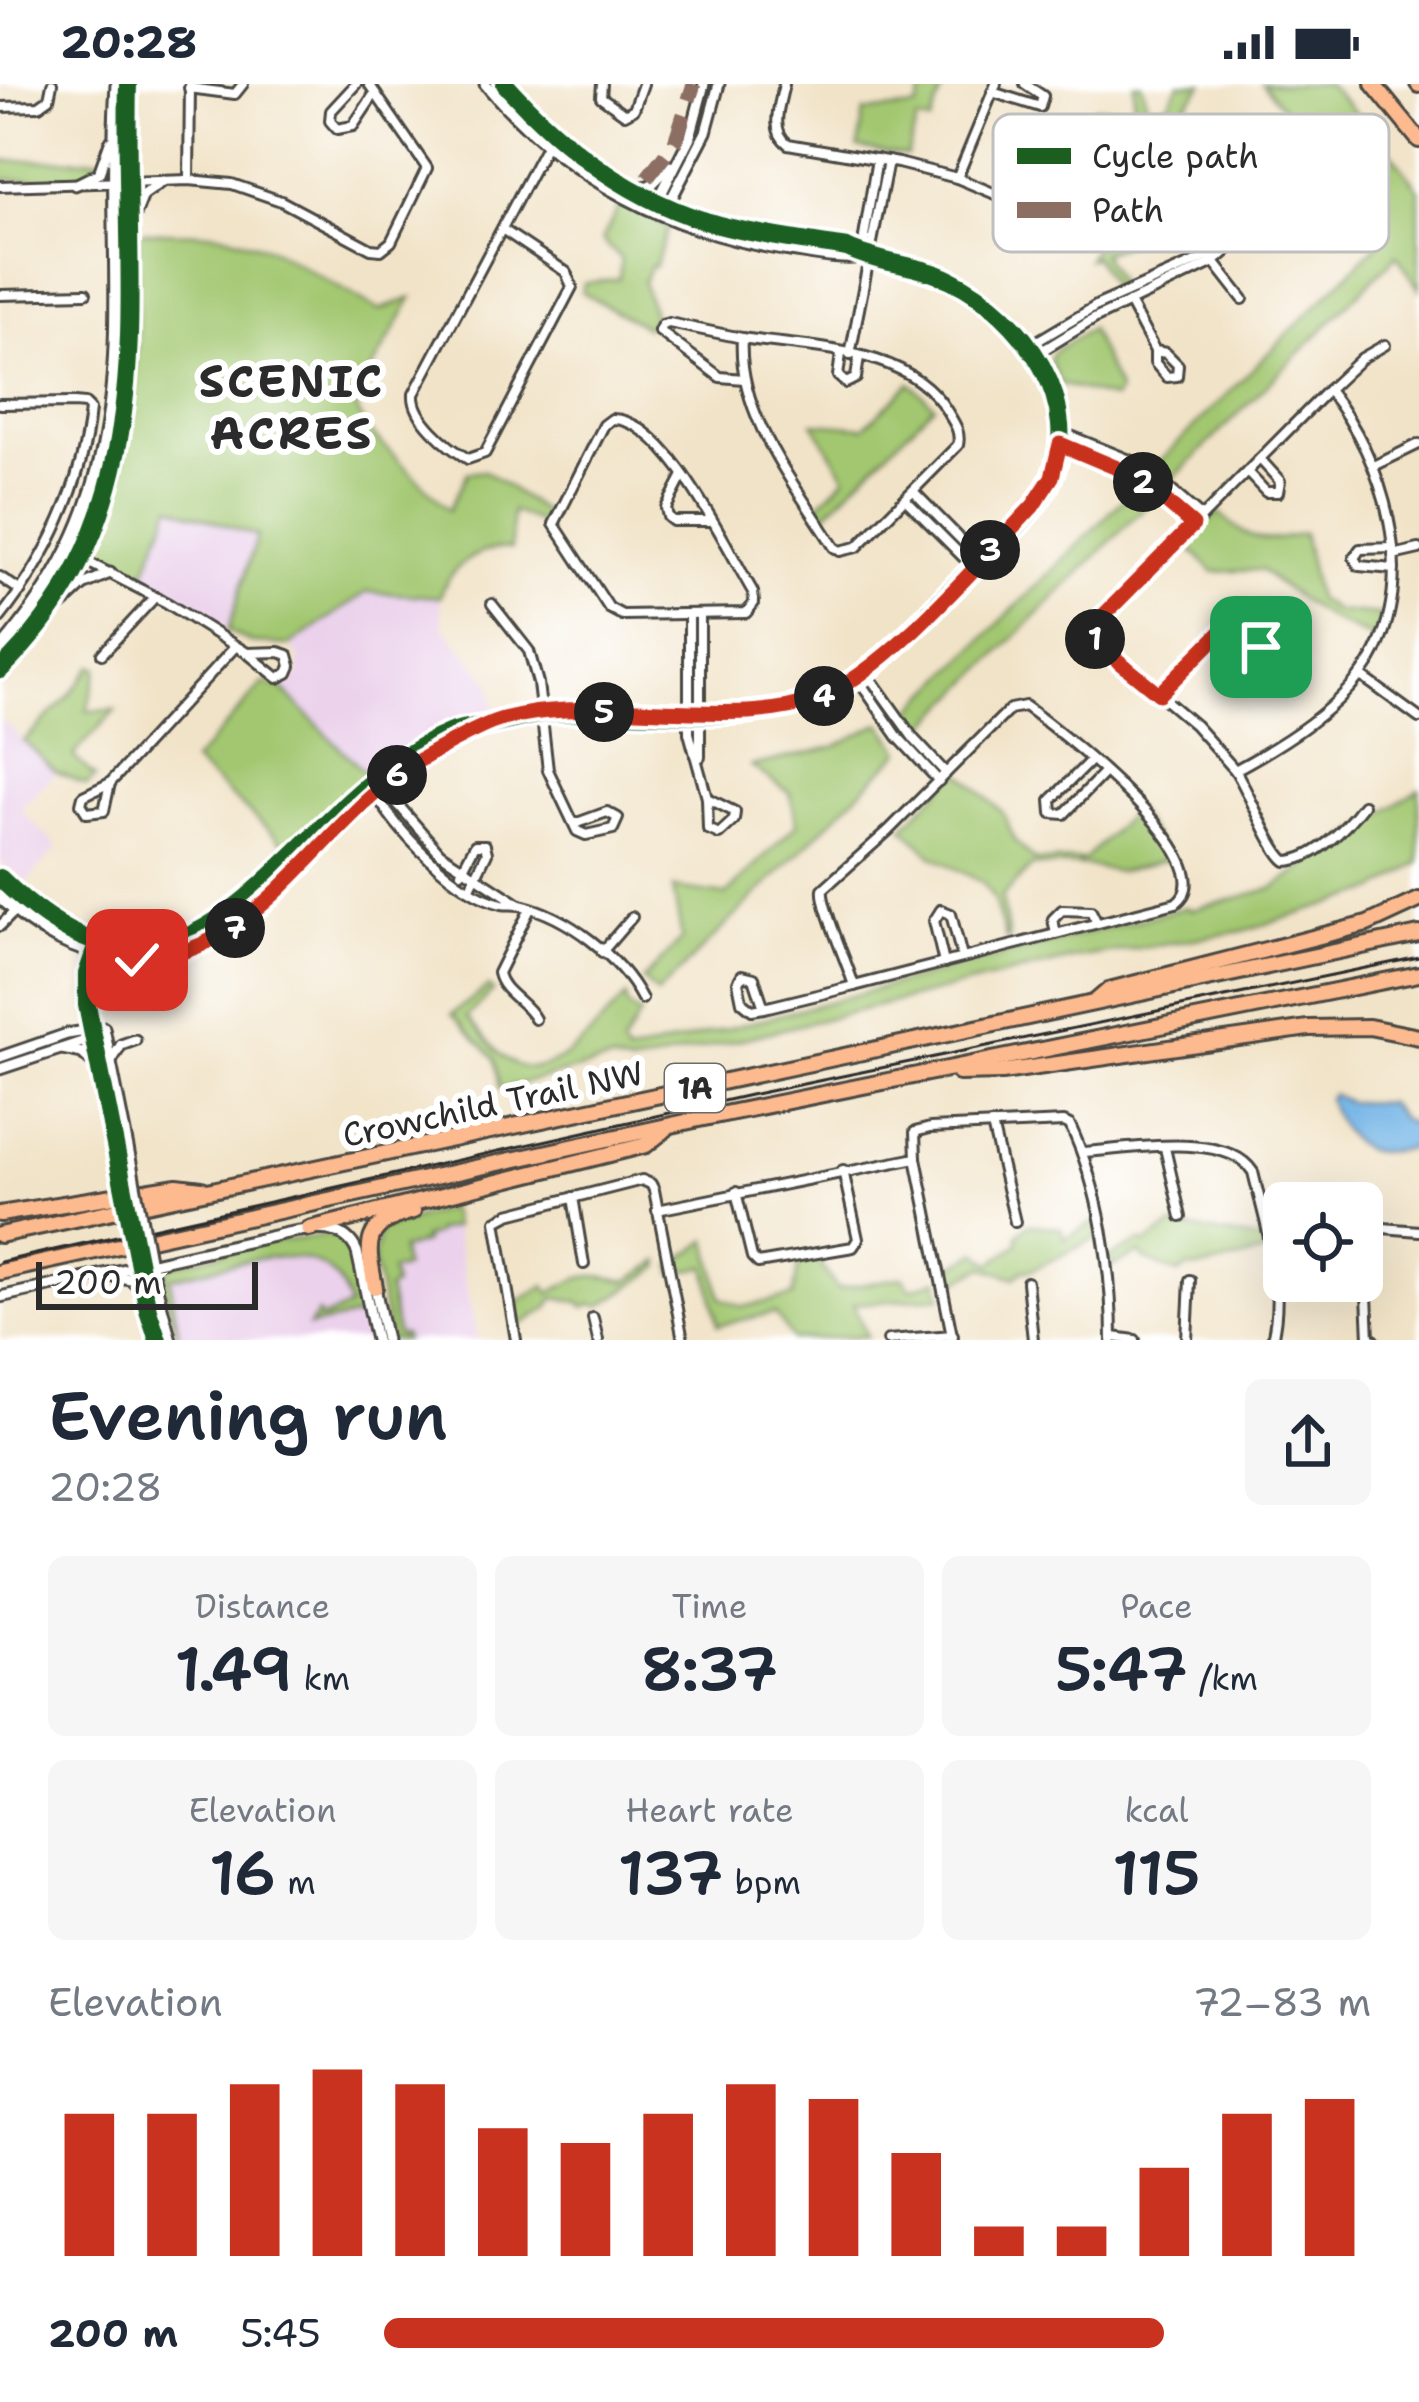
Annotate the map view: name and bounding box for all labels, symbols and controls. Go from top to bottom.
text: 20:28 [60,12,197,72]
legend [993,114,1389,252]
text: Cycle path [1092,134,1259,179]
text: Path [1092,188,1164,233]
district label: SCENIC ACRES [199,351,386,463]
pin: 2 [1113,452,1173,512]
text: 2 [1131,459,1155,504]
pin: 3 [960,520,1020,580]
text: 3 [978,527,1002,572]
pin [1210,596,1312,698]
pin: 1 [1065,609,1125,669]
icon: arrive [1228,614,1294,680]
text: 1 [1087,616,1103,661]
pin: 4 [794,666,854,726]
text: 4 [812,673,836,718]
pin: 5 [574,682,634,742]
text: 5 [594,689,614,734]
pin: 6 [367,745,427,805]
text: 6 [385,752,409,797]
pin: 7 [205,898,265,958]
text: 7 [223,905,247,950]
pin [86,909,188,1011]
icon: check [104,927,170,993]
street label: Crowchild Trail NW [339,1050,647,1158]
road number: 1A [665,1064,725,1112]
map controls [1263,1182,1383,1302]
button: locate [1263,1182,1383,1302]
scale bar [36,1256,258,1309]
text: 200 m [54,1260,162,1305]
text: Evening run [48,1372,448,1460]
button: share [1245,1379,1371,1505]
text: 20:28 [48,1461,163,1513]
text: Distance [195,1584,330,1629]
text: Time [672,1584,747,1629]
text: Pace [1120,1584,1193,1629]
text: 1.49 [175,1629,292,1709]
text: 8:37 [641,1629,778,1709]
text: 5:47 [1055,1629,1188,1709]
text: km [292,1656,350,1701]
text: /km [1188,1656,1258,1701]
text: Elevation [189,1788,336,1833]
text: Heart rate [625,1788,794,1833]
text: kcal [1124,1788,1189,1833]
text: 16 [209,1833,276,1913]
text: 137 [618,1833,723,1913]
text: 115 [1112,1833,1201,1913]
text: m [276,1860,316,1905]
text: bpm [723,1860,801,1905]
text: Elevation [48,1976,223,2028]
text: 72–83 m [1193,1976,1371,2028]
text: 200 m [48,2307,178,2359]
text: 5:45 [240,2307,321,2359]

